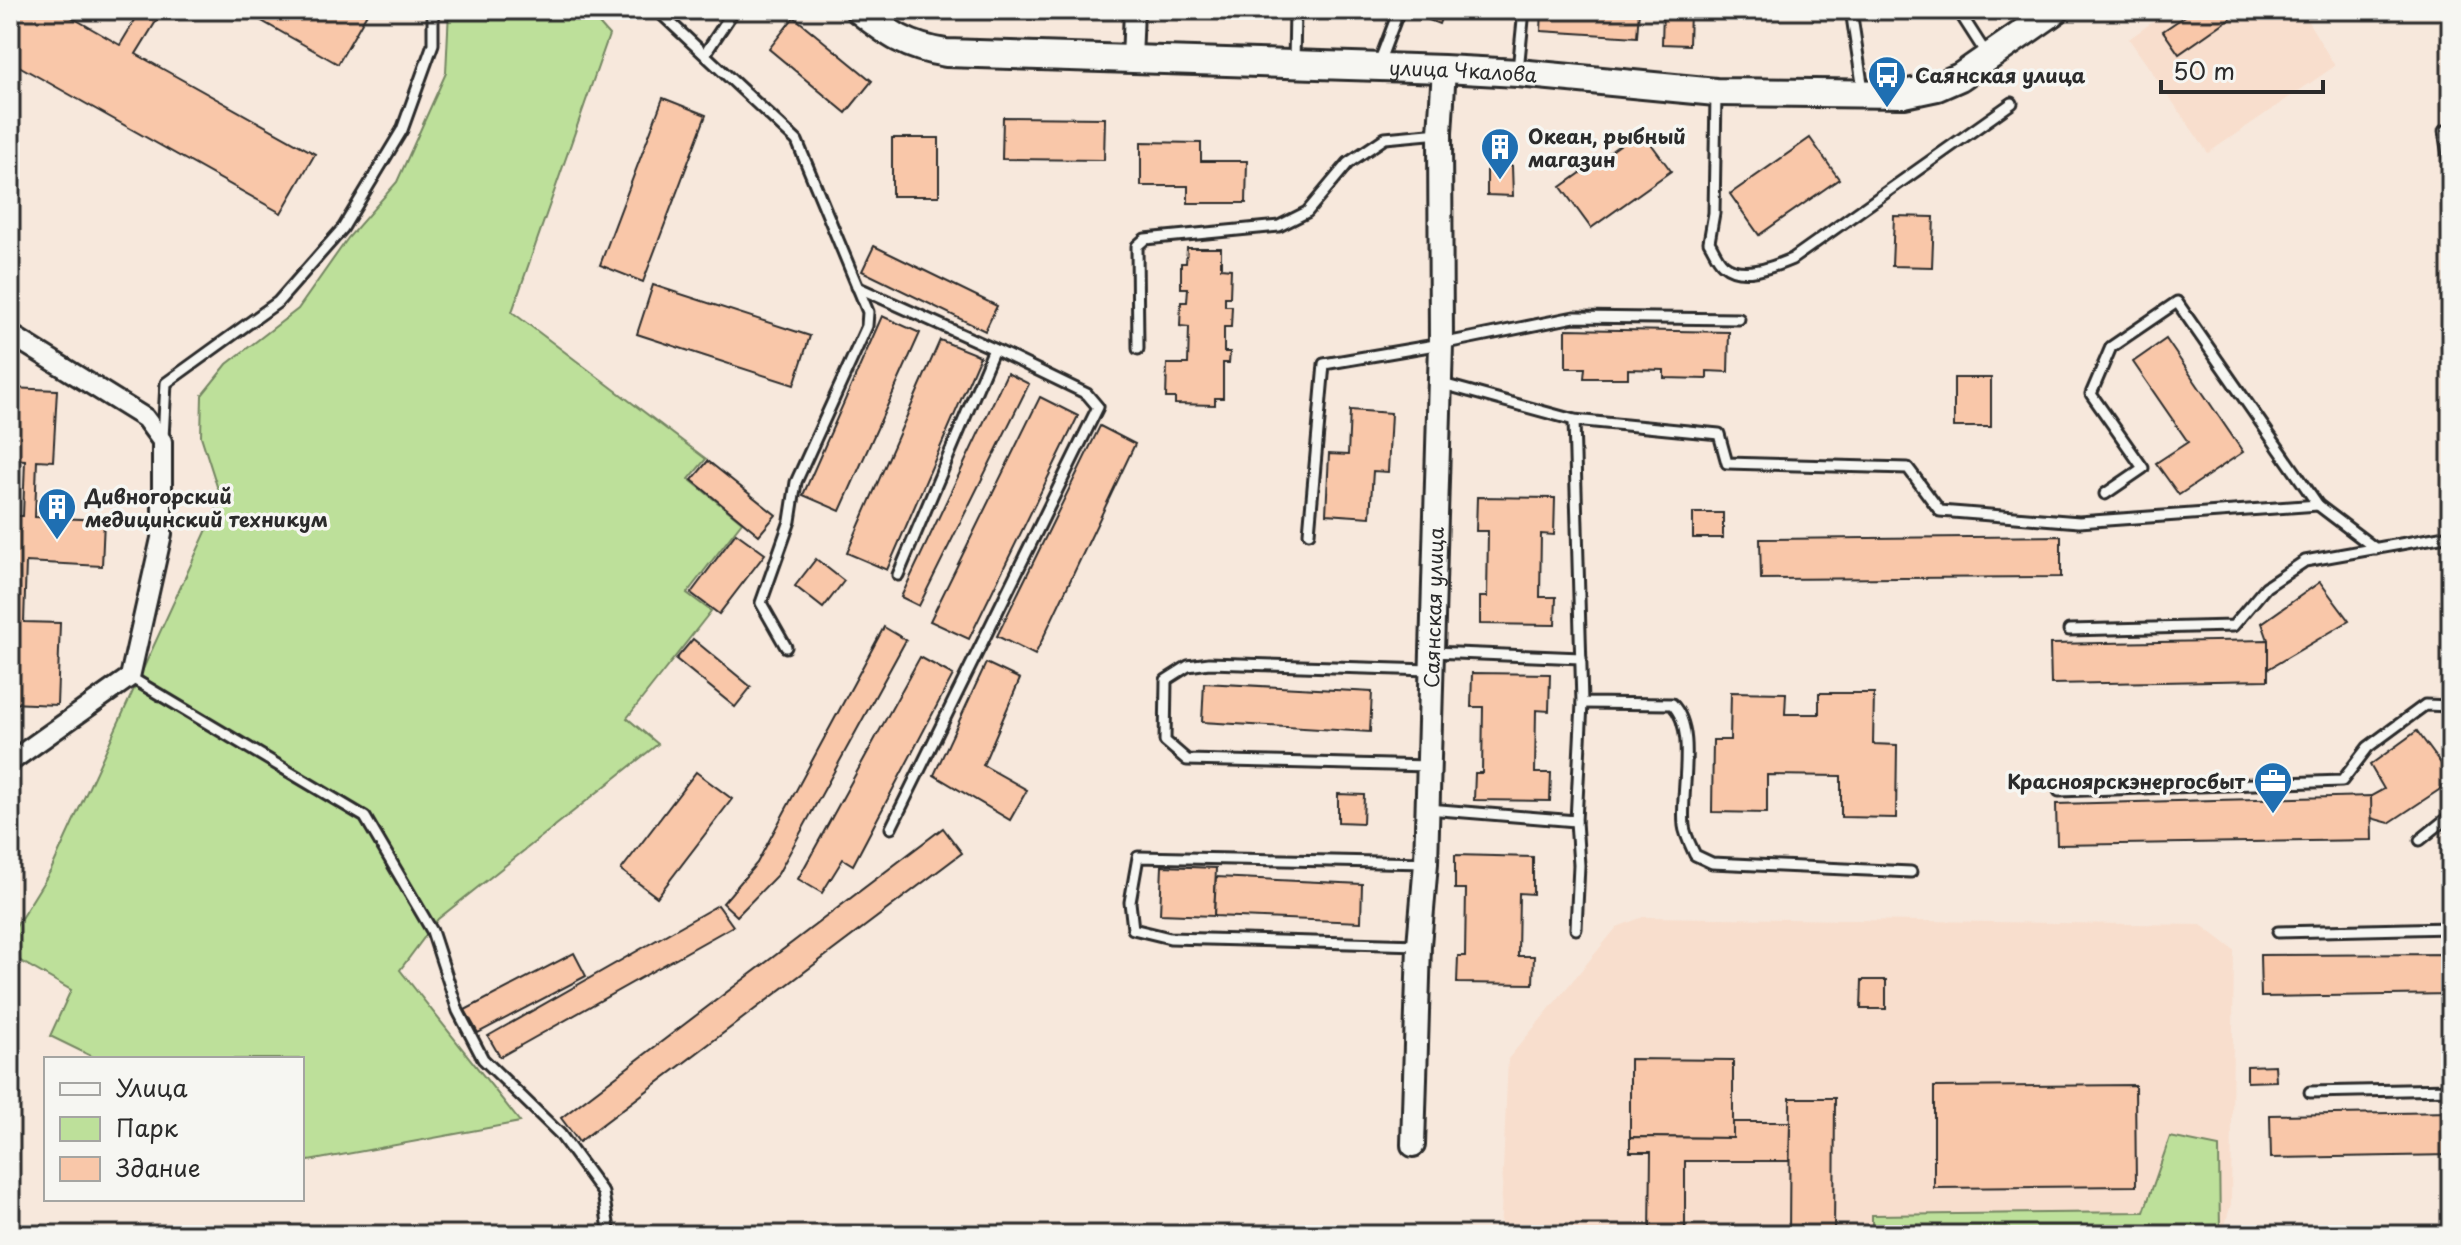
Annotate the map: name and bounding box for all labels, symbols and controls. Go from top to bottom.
scale bar [2161,44,2323,94]
street label: улица Чкалова [1389,52,1539,90]
text: 50 m [2173,52,2235,88]
bus stop icon: Саянская улица [1866,54,1908,109]
place label: Саянская улица [1915,60,2086,90]
place label: Океан, рыбный магазин [1528,121,1686,174]
building icon: Океан, рыбный магазин [1479,126,1521,181]
place label: Дивногорский медицинский техникум [84,481,328,534]
building icon: Дивногорский медицинский техникум [36,486,78,541]
street label: Саянская улица [1416,526,1451,688]
office icon: Красноярскэнергосбыт [2252,760,2294,815]
place label: Красноярскэнергосбыт [2007,766,2246,796]
legend [44,1057,304,1201]
text: Улица [116,1069,188,1105]
text: Парк [116,1109,179,1145]
text: Здание [116,1149,201,1185]

